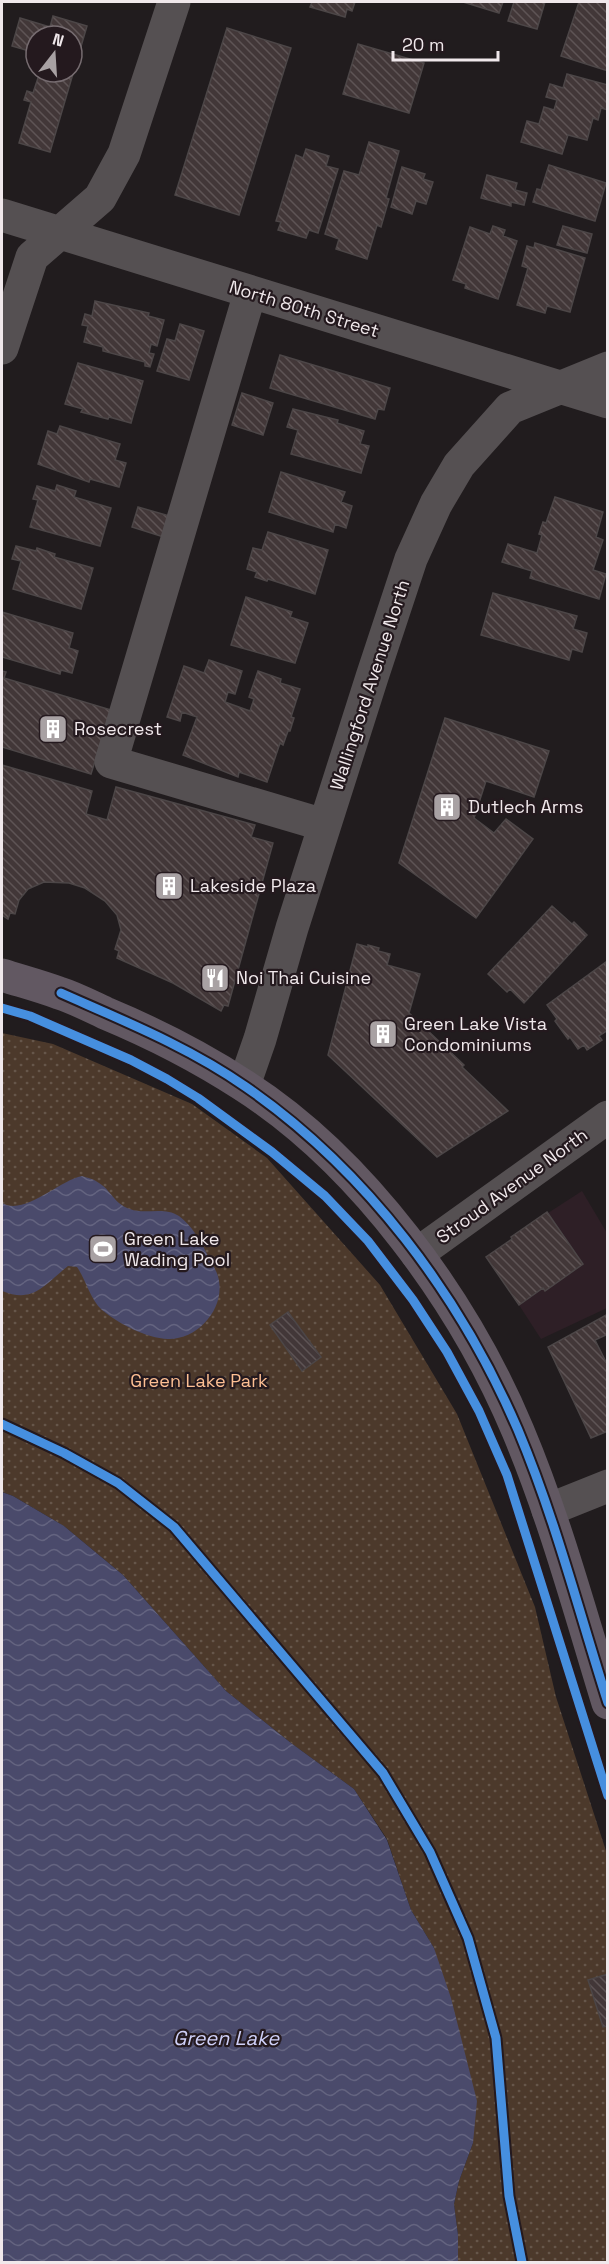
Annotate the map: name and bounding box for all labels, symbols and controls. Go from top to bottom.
north arrow [24,24,84,84]
scale bar [393,24,498,62]
text: N [50,29,66,52]
text: 20 m [402,33,445,56]
street label: North 80th Street [226,275,382,342]
street label: Wallingford Avenue North [325,577,414,793]
building icon: Rosecrest [37,713,69,745]
place label: Rosecrest [74,717,162,740]
building icon: Dutlech Arms [431,791,463,823]
place label: Dutlech Arms [468,795,584,818]
building icon: Lakeside Plaza [153,870,185,902]
place label: Lakeside Plaza [190,874,316,897]
restaurant icon: Noi Thai Cuisine [199,962,231,994]
place label: Noi Thai Cuisine [236,966,371,989]
place label: Green Lake Vista Condominiums [404,1012,547,1056]
building icon: Green Lake Vista Condominiums [367,1018,399,1050]
street label: Stroud Avenue North [432,1123,592,1248]
place label: Green Lake Wading Pool [124,1227,230,1271]
sports icon: Green Lake Wading Pool [87,1233,119,1265]
park label: Green Lake Park [130,1369,268,1392]
water label: Green Lake [173,2025,280,2051]

